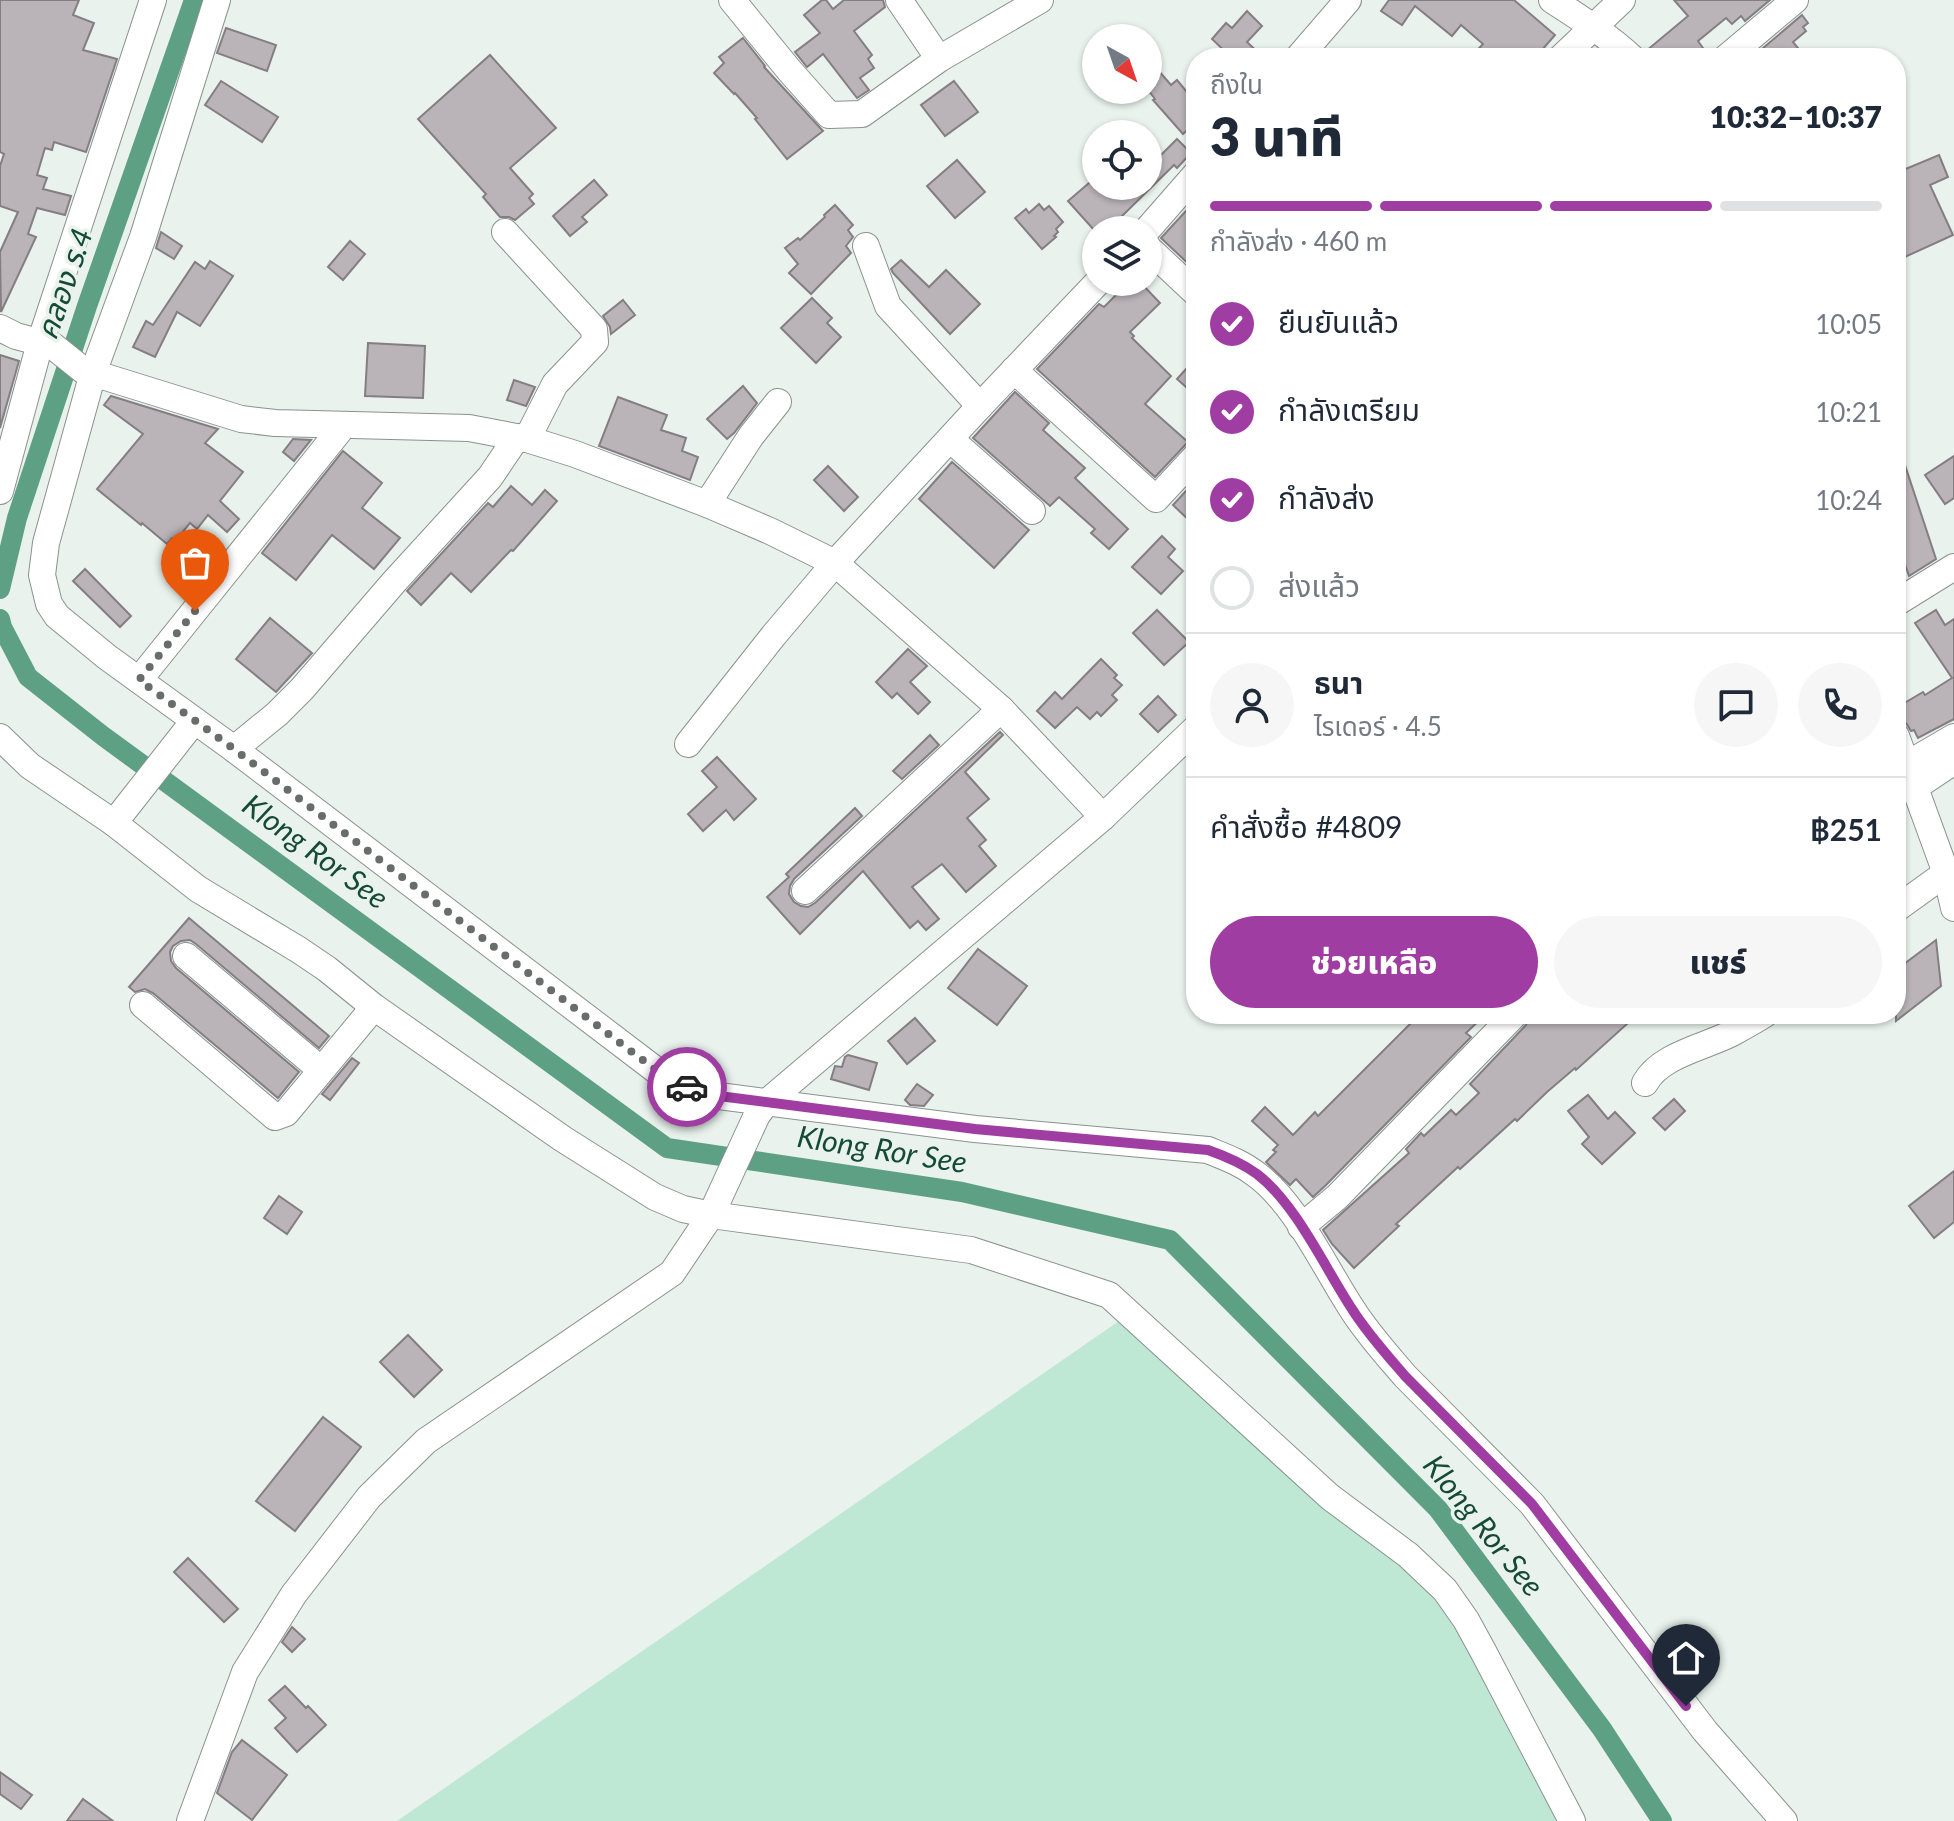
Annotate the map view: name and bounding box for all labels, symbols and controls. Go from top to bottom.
north arrow [1082,24,1162,104]
map controls [1082,24,1162,296]
text: ถึงใน [1210,68,1263,100]
text: 10:32–10:37 [1709,98,1882,134]
text: 3 นาที [1210,105,1343,167]
button: locate [1082,120,1162,200]
button: layers [1082,216,1162,296]
water label: คลอง ร.4 [27,223,99,344]
text: กำลังส่ง · 460 m [1210,225,1387,257]
icon: check [1210,302,1254,346]
text: ยืนยันแล้ว [1278,303,1399,339]
text: 10:05 [1815,308,1882,340]
icon: check [1210,390,1254,434]
text: กำลังเตรียม [1278,391,1420,427]
text: 10:21 [1815,396,1882,428]
icon: check [1210,478,1254,522]
text: กำลังส่ง [1278,479,1375,515]
text: 10:24 [1815,484,1882,516]
pin [161,529,229,611]
icon: bag [173,541,217,585]
text: ส่งแล้ว [1278,567,1360,603]
button: person [1210,663,1294,747]
button: chat [1694,663,1778,747]
button: phone [1798,663,1882,747]
text: ธนา [1314,664,1363,700]
text: ไรเดอร์ · 4.5 [1314,710,1442,742]
water label: Klong Ror See [236,786,396,915]
text: คำสั่งซื้อ #4809 [1210,808,1402,844]
text: ฿251 [1810,811,1882,847]
button: ช่วยเหลือ [1210,916,1538,1008]
button: แชร์ [1554,916,1882,1008]
courier [647,1047,727,1127]
icon: car [665,1065,709,1109]
water label: Klong Ror See [795,1117,970,1179]
water label: Klong Ror See [1417,1447,1552,1603]
pin [1652,1624,1720,1706]
icon: home [1664,1636,1708,1680]

